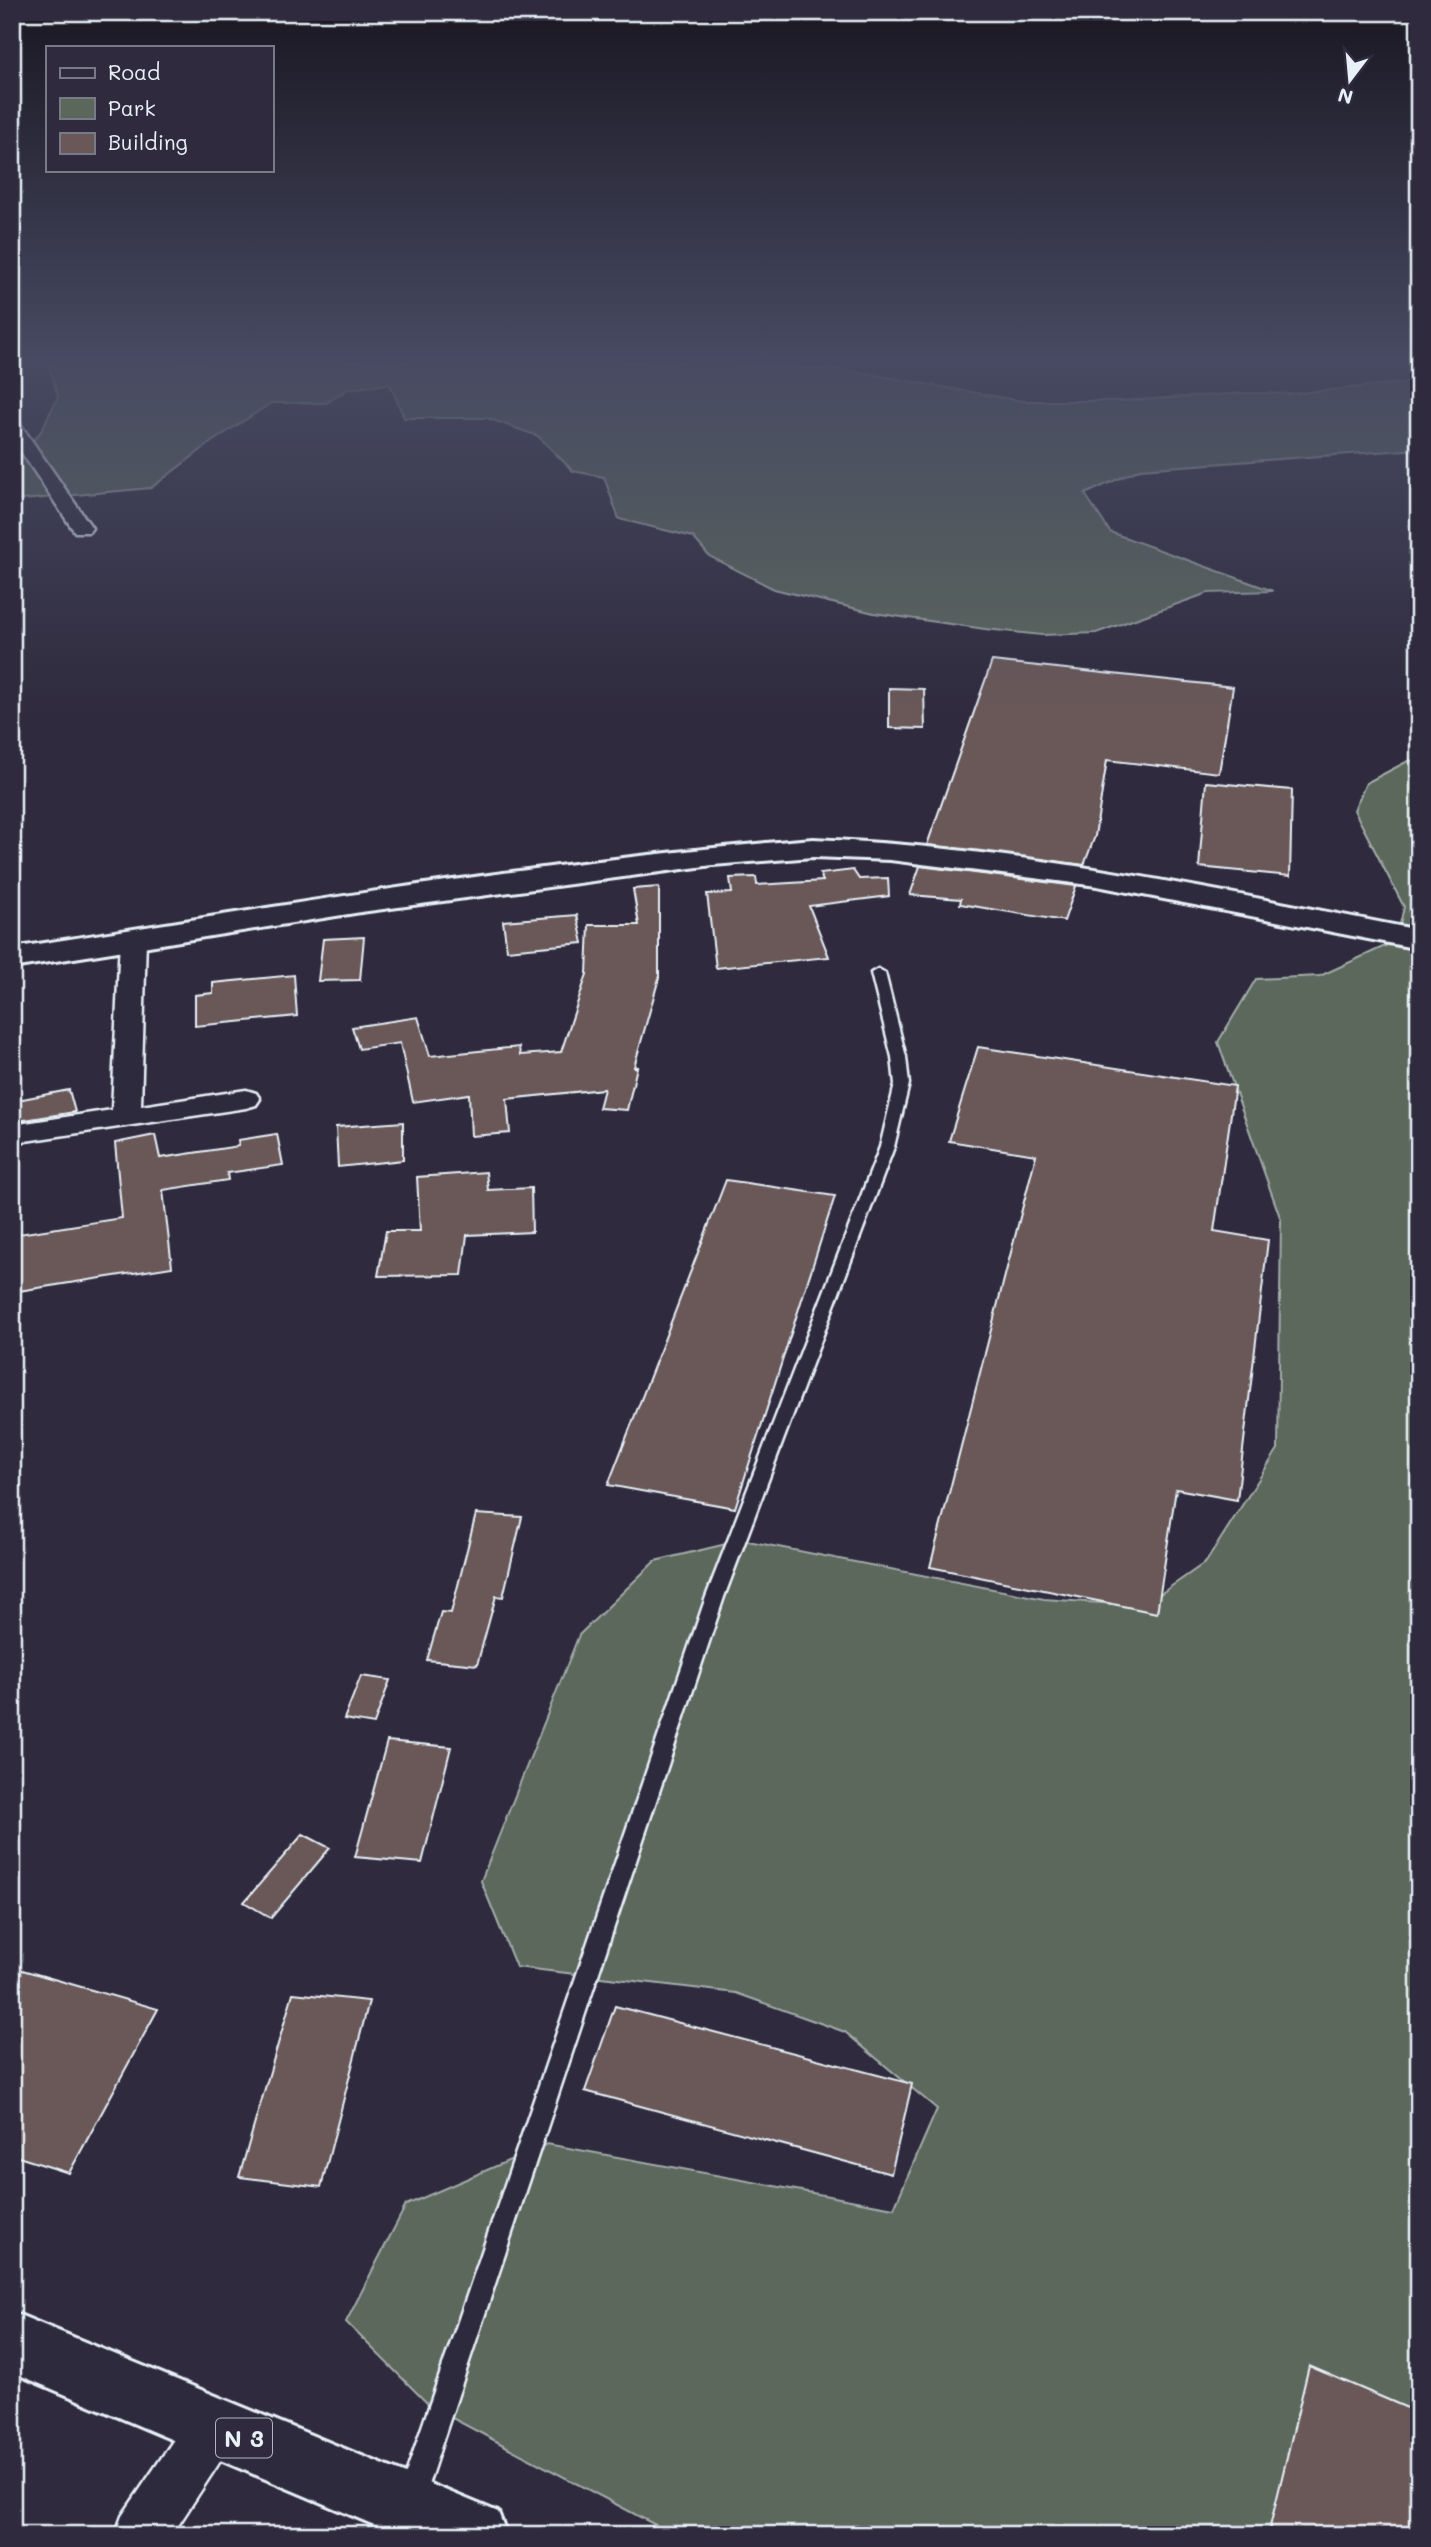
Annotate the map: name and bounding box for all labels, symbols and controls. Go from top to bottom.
legend [46,46,273,172]
north arrow [1316,46,1386,116]
text: Road [108,58,160,85]
text: N [1335,83,1356,111]
text: Park [108,94,156,121]
text: Building [108,128,188,155]
road number: N 3 [216,2418,272,2458]

